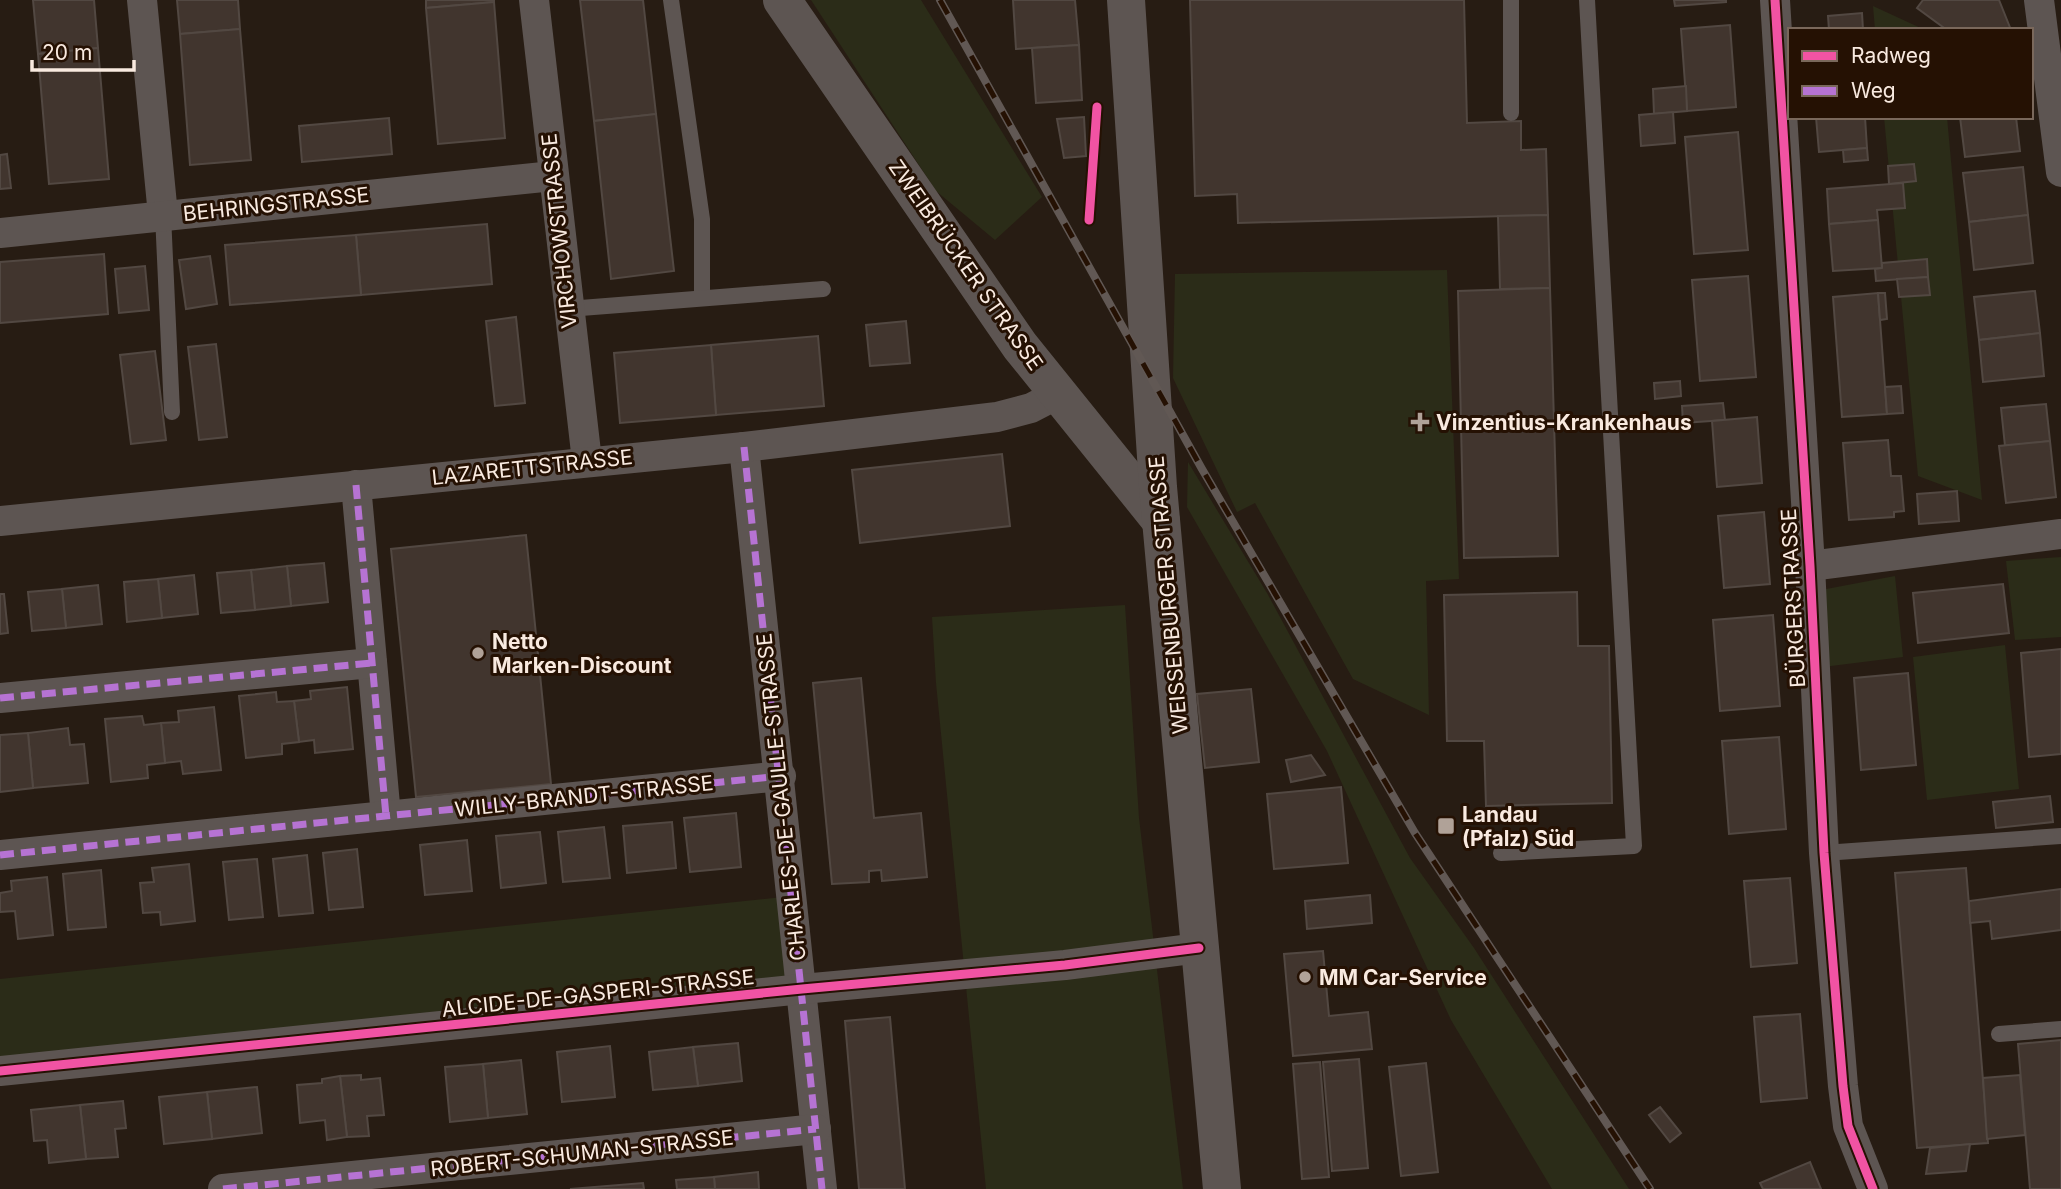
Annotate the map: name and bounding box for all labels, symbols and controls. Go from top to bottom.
scale bar [32,28,133,72]
legend [1788,28,2033,119]
text: 20 m [42,40,92,65]
text: Radweg [1851,43,1931,68]
text: Weg [1851,78,1896,103]
street label: VIRCHOWSTRASSE [536,132,582,330]
street label: ZWEIBRÜCKER STRASSE [884,154,1049,375]
street label: BEHRINGSTRASSE [182,182,370,226]
place label: Vinzentius-Krankenhaus [1436,410,1692,435]
marker: Vinzentius-Krankenhaus [1410,412,1430,432]
street label: LAZARETTSTRASSE [430,444,634,490]
street label: WEISSENBURGER STRASSE [1143,455,1193,735]
street label: BÜRGERSTRASSE [1775,508,1810,688]
place label: Netto Marken-Discount [492,629,672,678]
street label: CHARLES-DE-GAULLE-STRASSE [751,632,811,962]
marker: Netto Marken-Discount [470,645,486,661]
street label: WILLY-BRANDT-STRASSE [453,770,715,822]
place label: Landau (Pfalz) Süd [1462,802,1574,851]
marker: Landau (Pfalz) Süd [1436,816,1456,836]
street label: ALCIDE-DE-GASPERI-STRASSE [440,964,756,1022]
place label: MM Car-Service [1319,965,1487,990]
marker: MM Car-Service [1297,969,1313,985]
street label: ROBERT-SCHUMAN-STRASSE [429,1125,735,1181]

